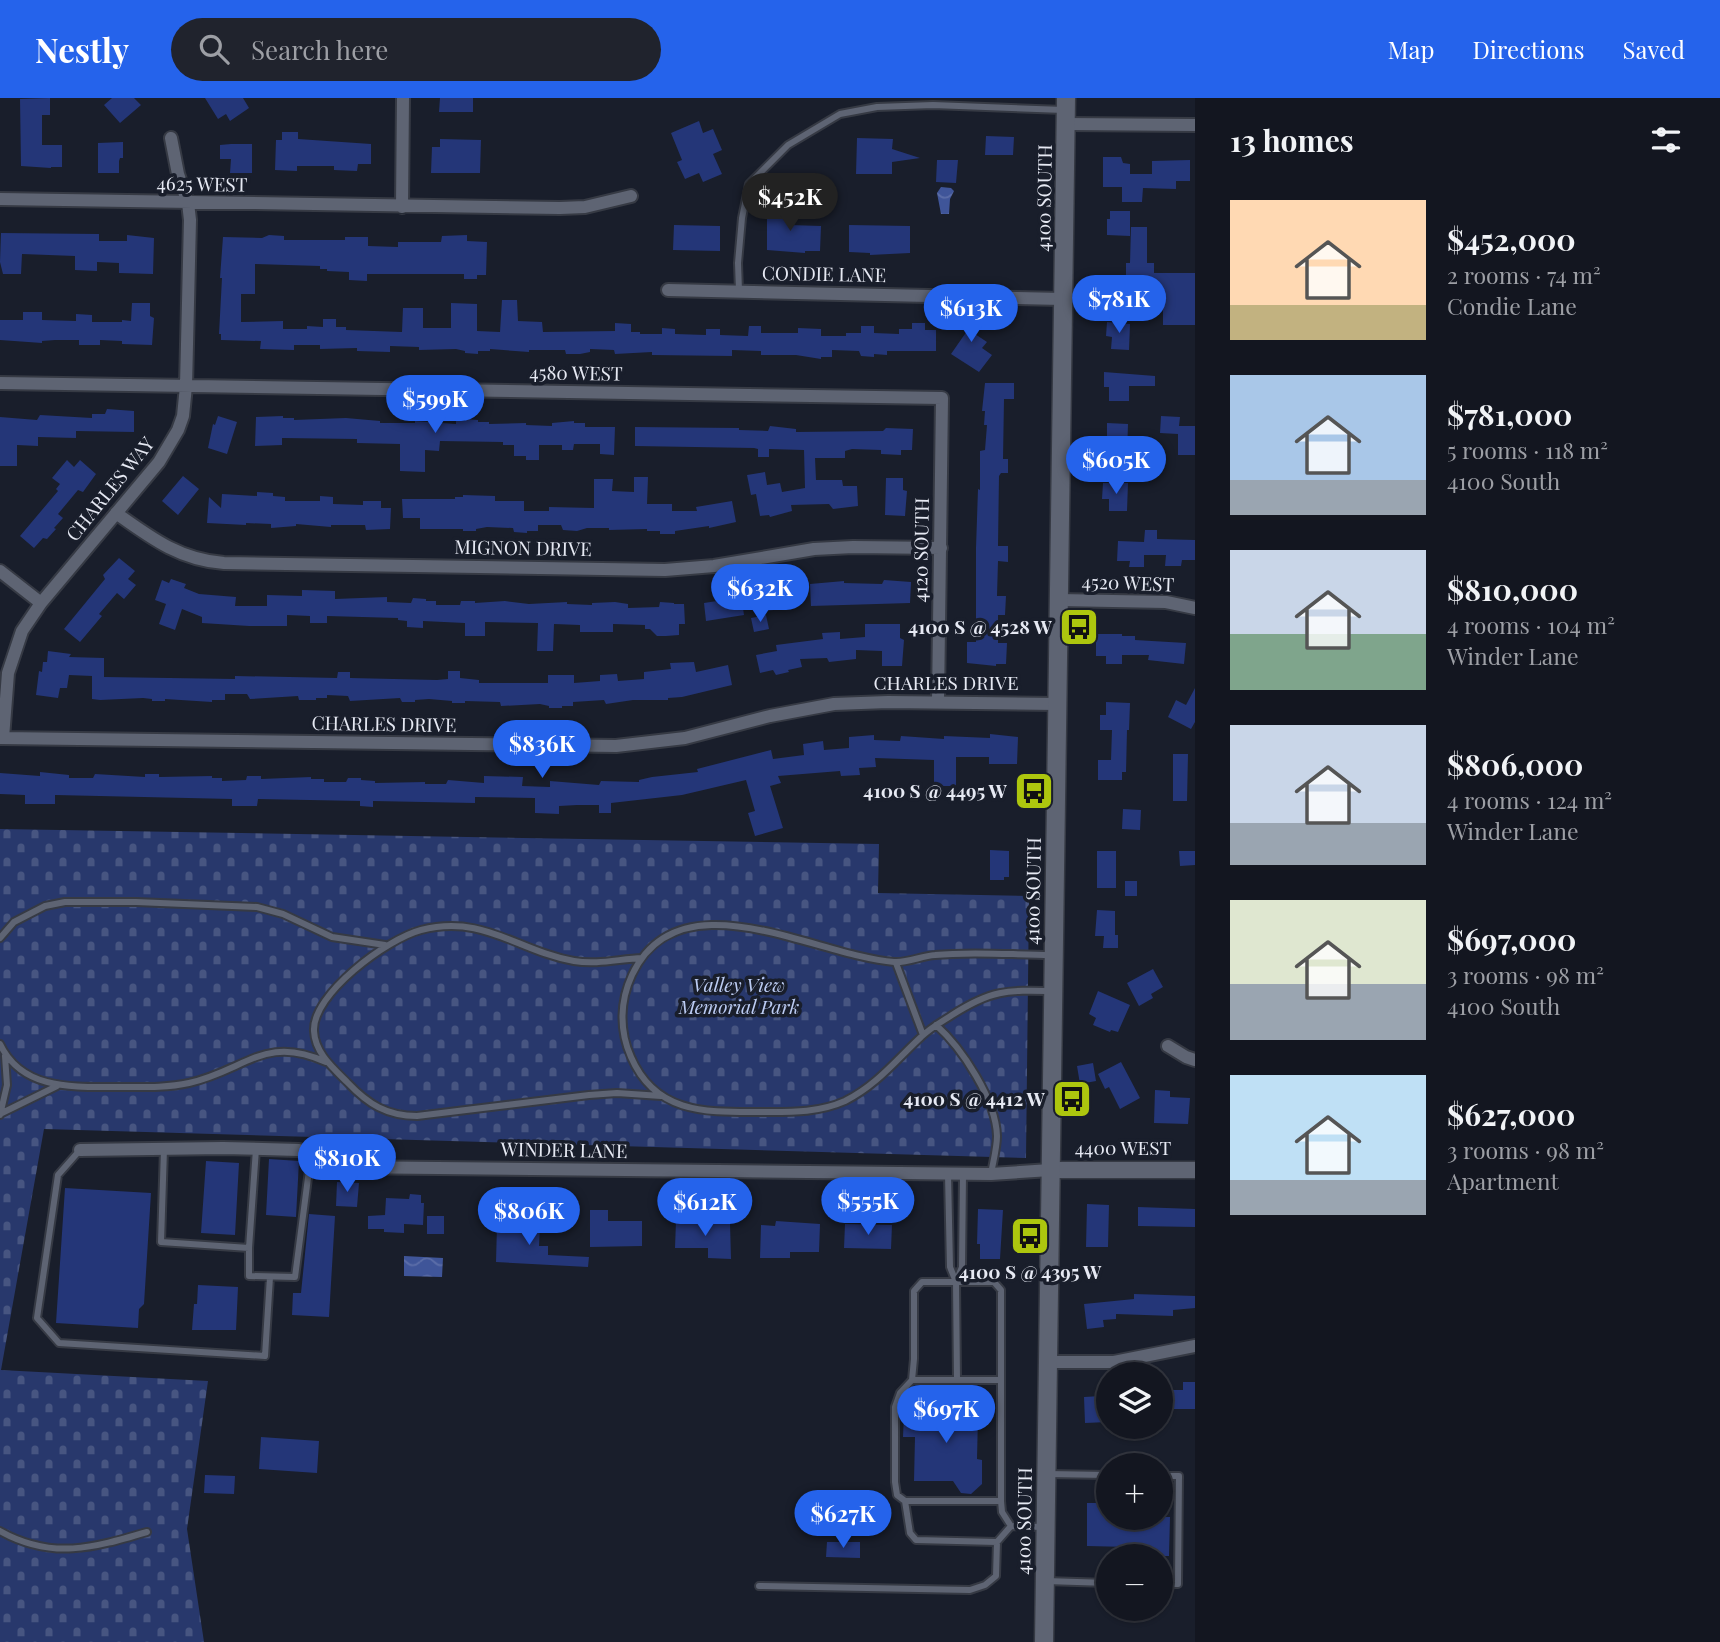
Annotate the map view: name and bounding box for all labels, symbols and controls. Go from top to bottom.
search box [171,18,661,81]
text: Nestly [35,27,129,71]
icon: search [195,30,233,68]
text: Search here [251,32,389,67]
text: Map [1388,33,1434,65]
text: Directions [1472,33,1585,65]
text: Saved [1623,33,1685,65]
text: 13 homes [1230,120,1354,160]
icon: filters [1647,121,1685,159]
street label: 4100 SOUTH [1029,144,1057,252]
street label: 4625 WEST [156,169,248,197]
pin: $452K [741,174,839,233]
text: $452K [758,180,822,211]
text: $452,000 [1447,219,1576,259]
icon: home [1286,228,1370,312]
street label: CONDIE LANE [762,259,886,287]
text: 2 rooms · 74 m² [1447,259,1601,290]
pin: $781K [1070,275,1168,335]
text: $781K [1088,282,1150,313]
pin: $613K [922,285,1020,344]
text: Condie Lane [1447,290,1577,321]
text: $613K [940,291,1002,322]
street label: 4580 WEST [529,358,623,386]
pin: $599K [386,376,484,435]
text: $599K [402,382,468,413]
text: $781,000 [1447,394,1572,434]
icon: home [1286,403,1370,487]
street label: CHARLES WAY [59,430,160,546]
text: 5 rooms · 118 m² [1447,434,1608,465]
pin: $605K [1067,436,1165,496]
text: $605K [1082,443,1150,474]
text: 4100 South [1447,465,1560,496]
street label: 4120 SOUTH [906,497,934,603]
street label: MIGNON DRIVE [454,533,592,561]
pin: $632K [711,564,809,624]
street label: 4520 WEST [1081,567,1175,597]
text: $810,000 [1447,569,1578,609]
text: $632K [727,571,793,602]
icon: home [1286,578,1370,662]
bus stop icon: 4100 S @ 4528 W [1058,606,1100,648]
text: 4 rooms · 104 m² [1447,609,1615,640]
place label: 4100 S @ 4528 W [908,613,1053,639]
text: Winder Lane [1447,640,1579,671]
street label: CHARLES DRIVE [874,669,1018,695]
street label: CHARLES DRIVE [311,709,457,737]
pin: $836K [493,720,591,780]
text: $836K [509,727,575,758]
text: $806,000 [1447,744,1583,784]
icon: home [1286,753,1370,837]
bus stop icon: 4100 S @ 4495 W [1013,770,1055,812]
place label: 4100 S @ 4495 W [863,777,1008,803]
text: 4 rooms · 124 m² [1447,784,1612,815]
text: Winder Lane [1447,815,1579,846]
street label: 4100 SOUTH [1018,837,1046,945]
text: $697,000 [1447,919,1576,959]
icon: home [1286,928,1370,1012]
text: 3 rooms · 98 m² [1447,959,1604,990]
park label: Valley View Memorial Park [678,971,800,1019]
text: 4100 South [1447,990,1560,1021]
bus stop icon: 4100 S @ 4412 W [1051,1078,1093,1120]
place label: 4100 S @ 4412 W [903,1085,1046,1111]
text: $627,000 [1447,1094,1575,1134]
icon: home [1286,1103,1370,1187]
pin: $810K [298,1134,396,1194]
street label: 4400 WEST [1075,1134,1171,1160]
text: 3 rooms · 98 m² [1447,1134,1604,1165]
street label: WINDER LANE [499,1135,628,1163]
text: $810K [314,1141,380,1172]
text: Apartment [1447,1165,1559,1196]
pin: $612K [656,1178,754,1238]
pin: $555K [819,1178,917,1237]
text: $555K [837,1184,899,1215]
text: $612K [673,1185,737,1216]
pin: $806K [480,1188,578,1247]
text: $806K [494,1194,564,1225]
bus stop icon: 4100 S @ 4395 W [1009,1215,1051,1257]
place label: 4100 S @ 4395 W [959,1258,1102,1284]
map controls [1096,1362,1173,1621]
button: layers [1096,1362,1173,1439]
pin: $697K [897,1386,995,1445]
text: $697K [913,1392,979,1423]
button: + [1096,1453,1173,1530]
street label: 4100 SOUTH [1009,1467,1037,1575]
pin: $627K [794,1490,892,1550]
text: $627K [810,1497,876,1528]
button: − [1096,1544,1173,1621]

